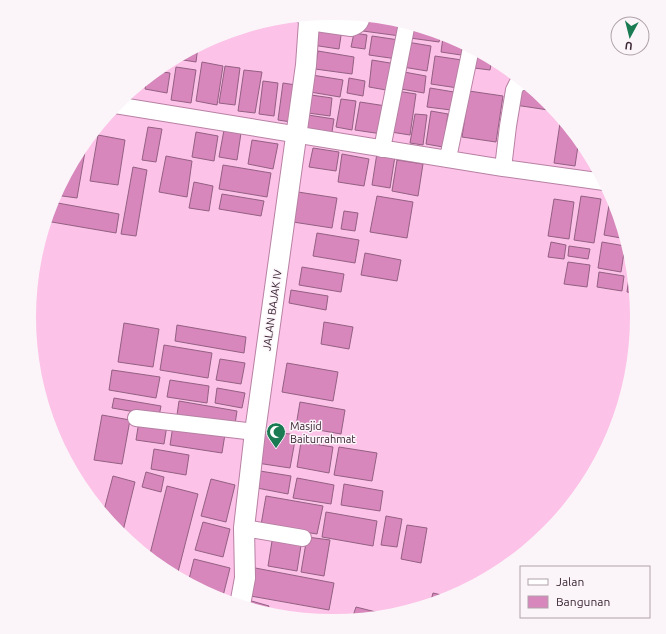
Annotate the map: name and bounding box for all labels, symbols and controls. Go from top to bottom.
north arrow [610,16,650,56]
text: U [624,39,633,52]
street label: JALAN BAJAK IV [260,269,284,351]
place label: Masjid Baiturrahmat [290,420,356,445]
mosque icon: Masjid Baiturrahmat [265,421,287,449]
legend [520,566,650,618]
text: Jalan [556,575,584,588]
text: Bangunan [556,595,610,608]

